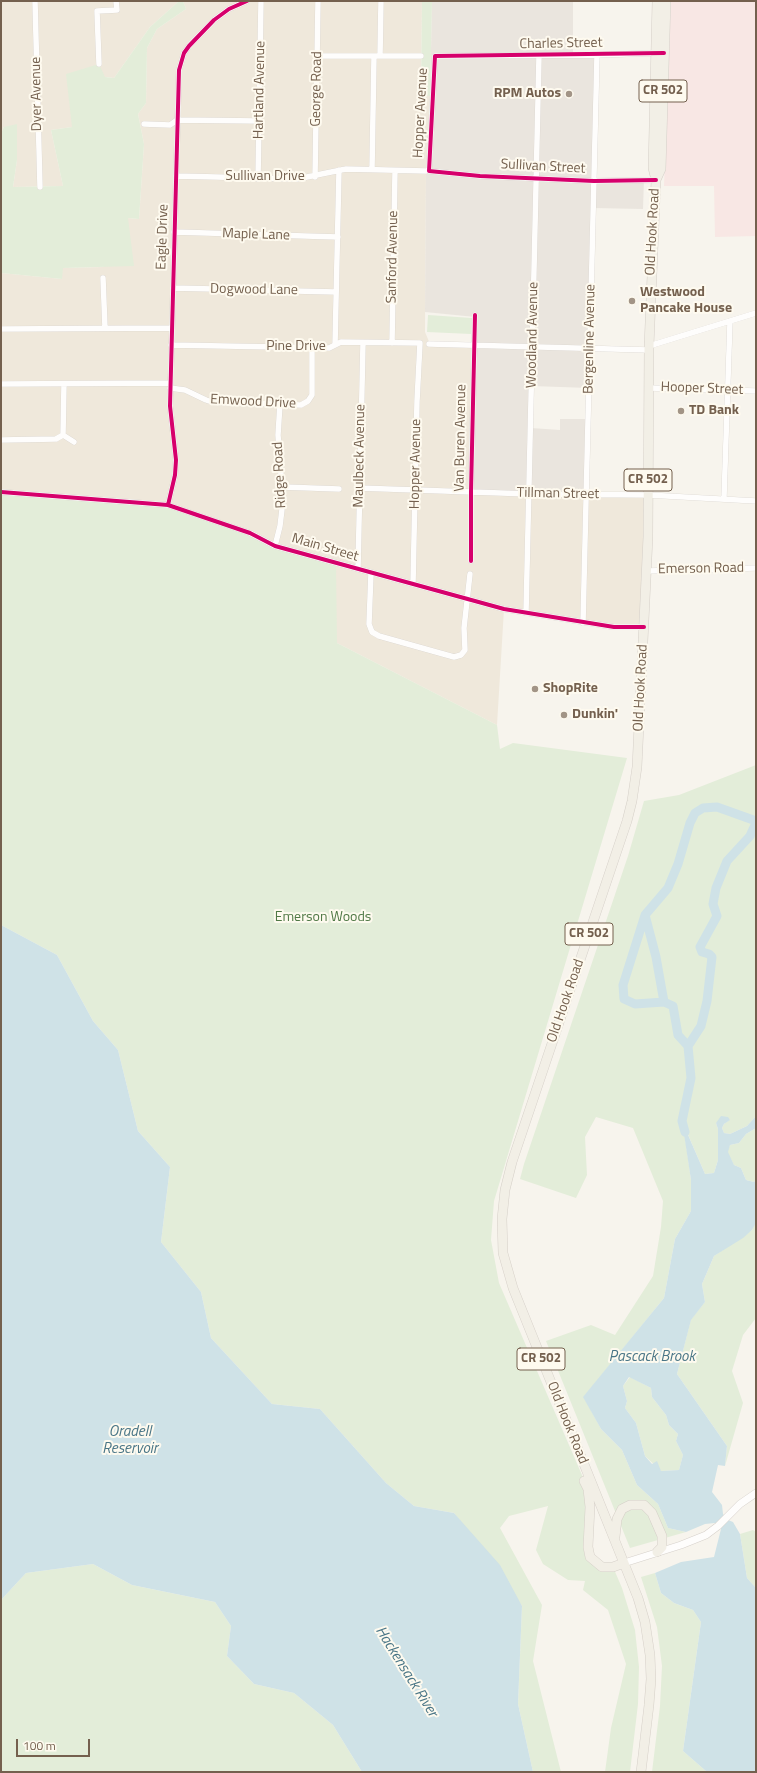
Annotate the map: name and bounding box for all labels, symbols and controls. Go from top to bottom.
street label: Charles Street [519,35,603,53]
street label: Hartland Avenue [251,41,269,139]
street label: George Road [308,51,326,127]
street label: Dyer Avenue [28,57,46,131]
street label: Hopper Avenue [410,67,432,159]
road number: CR 502 [639,80,687,102]
place label: RPM Autos [494,86,561,102]
marker: RPM Autos [564,89,574,99]
street label: Sullivan Street [500,156,586,178]
street label: Sullivan Drive [225,169,305,185]
street label: Old Hook Road [642,188,664,276]
street label: Eagle Drive [153,204,173,270]
street label: Sanford Avenue [384,210,402,304]
street label: Maple Lane [222,225,290,245]
street label: Dogwood Lane [210,281,298,299]
street label: Woodland Avenue [524,282,542,388]
street label: Bergenline Avenue [581,284,599,394]
place label: Westwood Pancake House [640,285,732,318]
marker: Westwood Pancake House [627,296,637,306]
street label: Pine Drive [266,339,326,355]
street label: Hooper Street [660,379,744,399]
street label: Van Buren Avenue [452,384,470,492]
street label: Emwood Drive [210,391,296,413]
place label: TD Bank [689,403,739,419]
street label: Maulbeck Avenue [351,404,369,508]
marker: TD Bank [676,406,686,416]
street label: Hopper Avenue [407,419,425,509]
street label: Ridge Road [270,441,290,509]
road number: CR 502 [624,469,672,491]
street label: Tillman Street [517,485,599,503]
street label: Main Street [290,530,360,566]
street label: Emerson Road [658,560,744,578]
street label: Old Hook Road [630,644,652,732]
place label: ShopRite [543,681,598,697]
marker: ShopRite [530,684,540,694]
place label: Dunkin' [572,707,618,723]
marker: Dunkin' [559,710,569,720]
park label: Emerson Woods [275,910,371,926]
road number: CR 502 [565,923,613,945]
street label: Old Hook Road [544,957,588,1045]
road number: CR 502 [517,1348,565,1370]
water label: Pascack Brook [609,1348,695,1366]
street label: Old Hook Road [543,1379,591,1467]
water label: Oradell Reservoir [102,1423,158,1458]
water label: Hackensack River [371,1623,441,1721]
scale bar [18,1731,92,1757]
text: 100 m [23,1736,56,1755]

